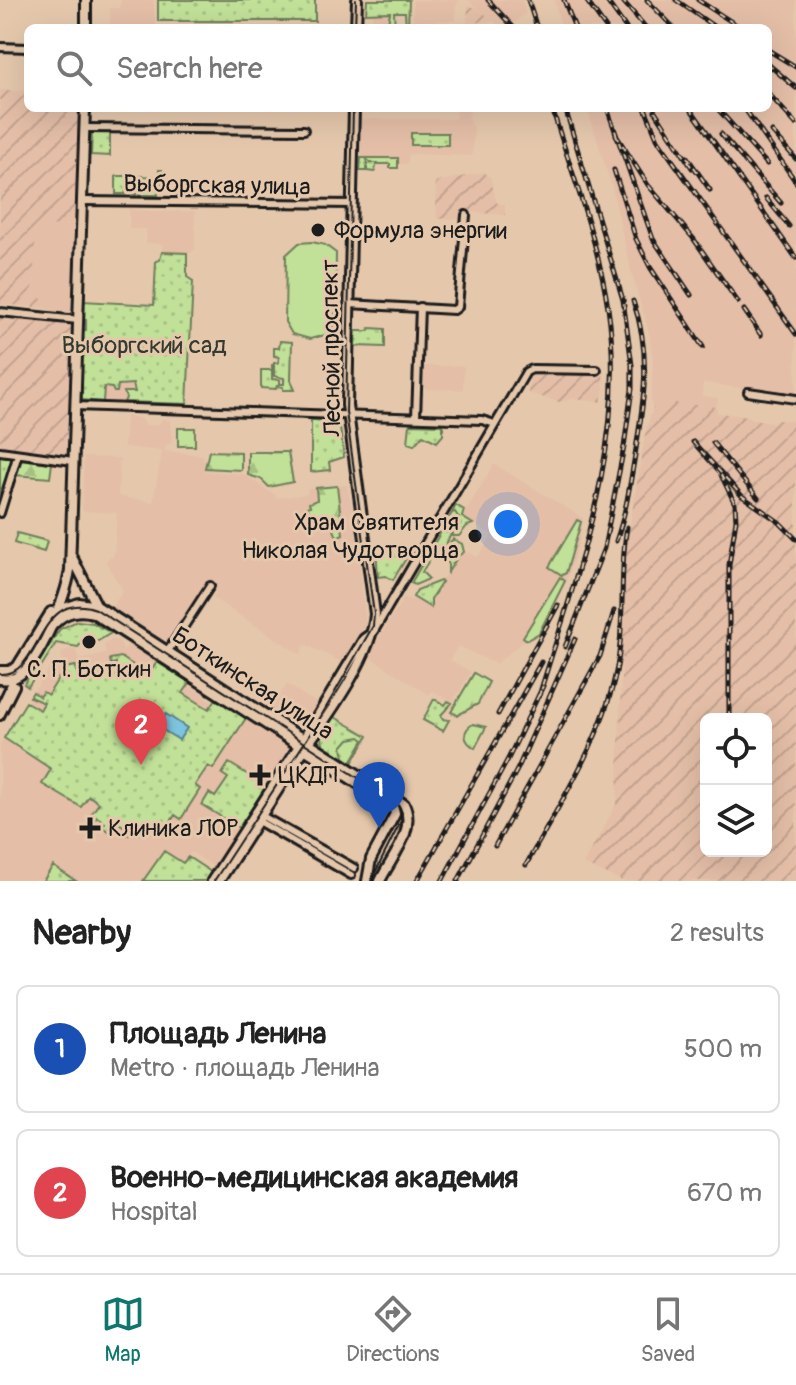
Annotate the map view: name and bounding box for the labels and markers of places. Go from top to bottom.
place label: Формула энергии [334,216,507,245]
marker: Формула энергии [309,221,327,239]
place label: Храм Святителя Николая Чудотворца [241,508,459,565]
marker: Храм Святителя Николая Чудотворца [466,527,484,545]
marker: С. П. Боткин [80,633,98,651]
place label: С. П. Боткин [27,655,151,684]
pin: 2 [115,699,167,765]
place label: ЦКДП [278,761,338,790]
pin: 1 [353,762,405,828]
marker: ЦКДП [249,764,271,786]
place label: Клиника ЛОР [108,814,238,843]
marker: Клиника ЛОР [79,817,101,839]

